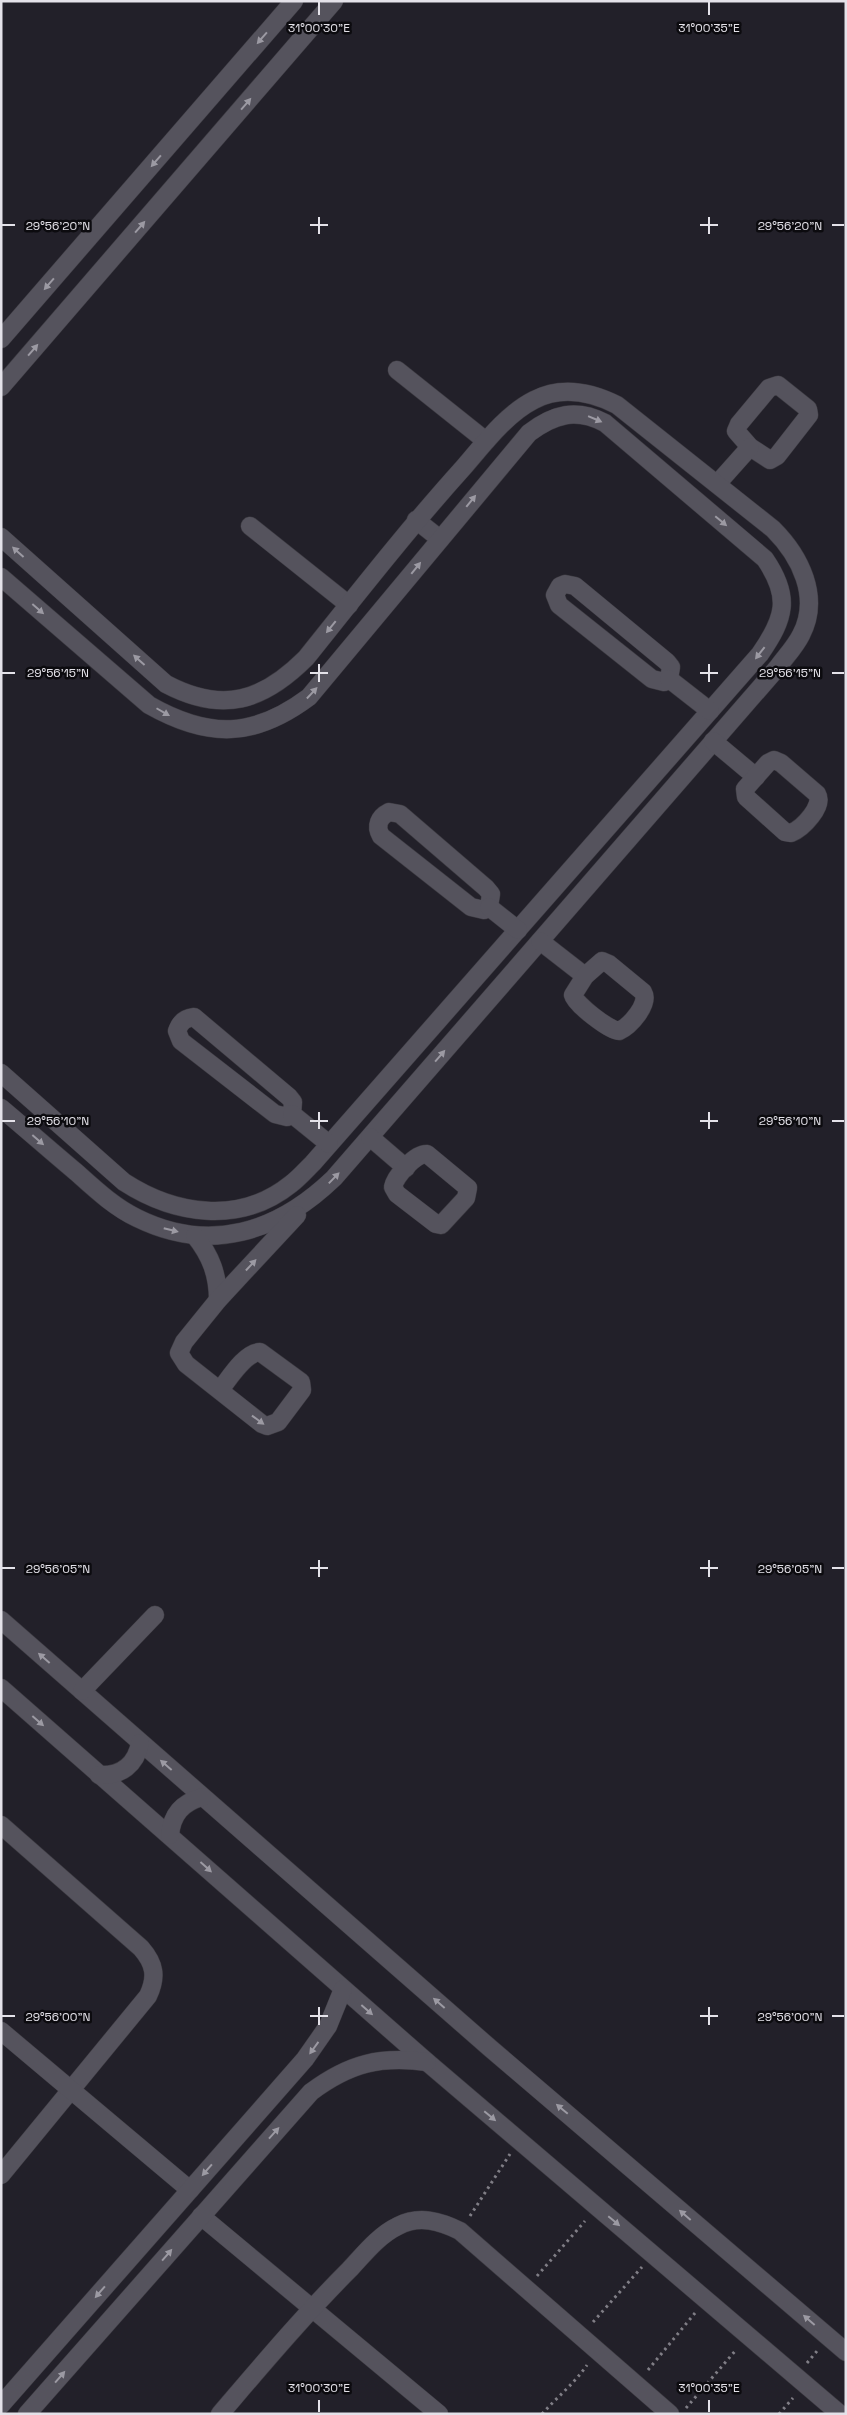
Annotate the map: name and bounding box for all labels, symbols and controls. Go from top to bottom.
text: 31°00'30"E [288,20,350,36]
text: 31°00'35"E [678,20,740,36]
one-way arrow [257,32,268,44]
one-way arrow [240,98,251,110]
one-way arrow [150,154,161,167]
text: 29°56'20"N [26,218,90,234]
text: 29°56'20"N [758,218,822,234]
one-way arrow [134,221,145,234]
one-way arrow [43,277,55,289]
one-way arrow [27,344,39,356]
one-way arrow [588,415,602,423]
one-way arrow [465,495,476,508]
one-way arrow [715,515,727,526]
one-way arrow [12,546,24,558]
one-way arrow [410,562,421,575]
one-way arrow [32,603,44,614]
one-way arrow [325,620,336,633]
one-way arrow [754,646,765,659]
one-way arrow [133,654,145,666]
text: 29°56'15"N [27,665,89,681]
text: 29°56'15"N [759,665,821,681]
one-way arrow [306,687,318,699]
one-way arrow [156,708,170,717]
one-way arrow [435,1050,446,1063]
text: 29°56'10"N [27,1113,89,1129]
text: 29°56'10"N [759,1113,821,1129]
one-way arrow [32,1134,45,1145]
one-way arrow [328,1173,340,1185]
one-way arrow [163,1226,178,1234]
one-way arrow [245,1259,257,1271]
one-way arrow [251,1415,264,1426]
text: 29°56'05"N [26,1561,90,1577]
text: 29°56'05"N [758,1561,822,1577]
one-way arrow [38,1652,50,1664]
one-way arrow [31,1715,44,1726]
one-way arrow [160,1759,172,1771]
one-way arrow [200,1861,212,1873]
one-way arrow [433,1997,445,2009]
one-way arrow [361,2004,374,2015]
text: 29°56'00"N [25,2009,91,2025]
text: 29°56'00"N [757,2009,823,2025]
one-way arrow [309,2041,319,2054]
one-way arrow [556,2103,568,2115]
one-way arrow [484,2110,496,2121]
one-way arrow [268,2127,279,2139]
one-way arrow [201,2164,213,2176]
one-way arrow [679,2209,692,2220]
one-way arrow [608,2215,620,2226]
one-way arrow [161,2248,172,2261]
one-way arrow [94,2286,106,2298]
one-way arrow [803,2314,815,2326]
one-way arrow [54,2371,65,2384]
text: 31°00'30"E [288,2380,350,2396]
text: 31°00'35"E [678,2380,740,2396]

